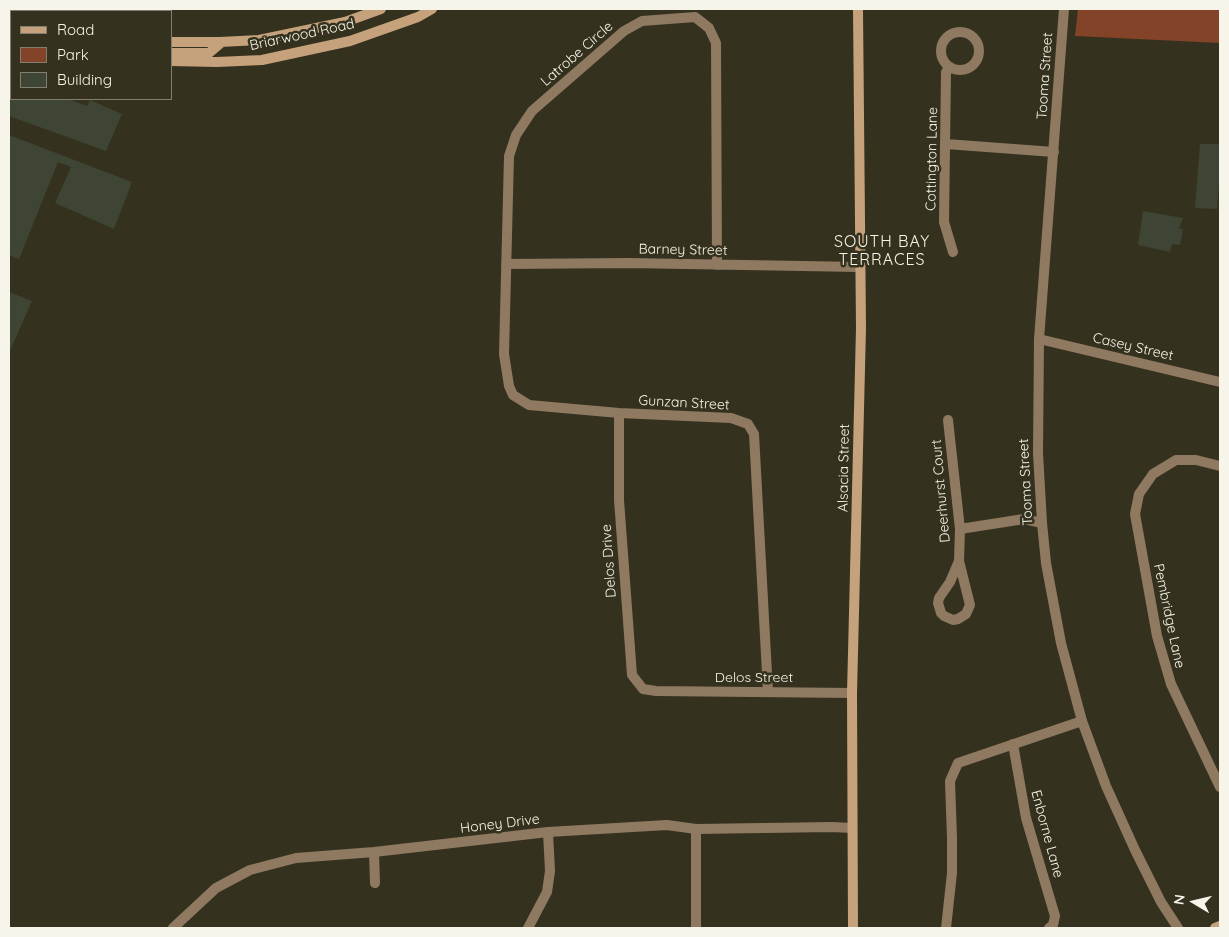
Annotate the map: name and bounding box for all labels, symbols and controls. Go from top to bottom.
legend [10,10,172,100]
street label: Briarwood Road [248,16,356,54]
street label: Latrobe Circle [538,18,616,90]
text: Road [57,20,94,39]
street label: Tooma Street [1034,32,1056,120]
text: Park [57,45,89,64]
text: Building [57,70,112,89]
street label: Cottington Lane [923,107,941,211]
district label: SOUTH BAY TERRACES [833,232,931,270]
street label: Barney Street [638,241,728,259]
street label: Casey Street [1091,330,1175,364]
street label: Gunzan Street [638,392,730,414]
street label: Alsacia Street [835,424,853,512]
street label: Tooma Street [1015,438,1037,526]
street label: Deerhurst Court [928,439,954,543]
street label: Delos Drive [598,524,620,598]
street label: Pembridge Lane [1150,562,1188,670]
street label: Delos Street [715,670,793,686]
street label: Enborne Lane [1027,788,1067,880]
street label: Honey Drive [459,811,541,837]
north arrow [1169,877,1219,927]
text: N [1169,893,1189,906]

